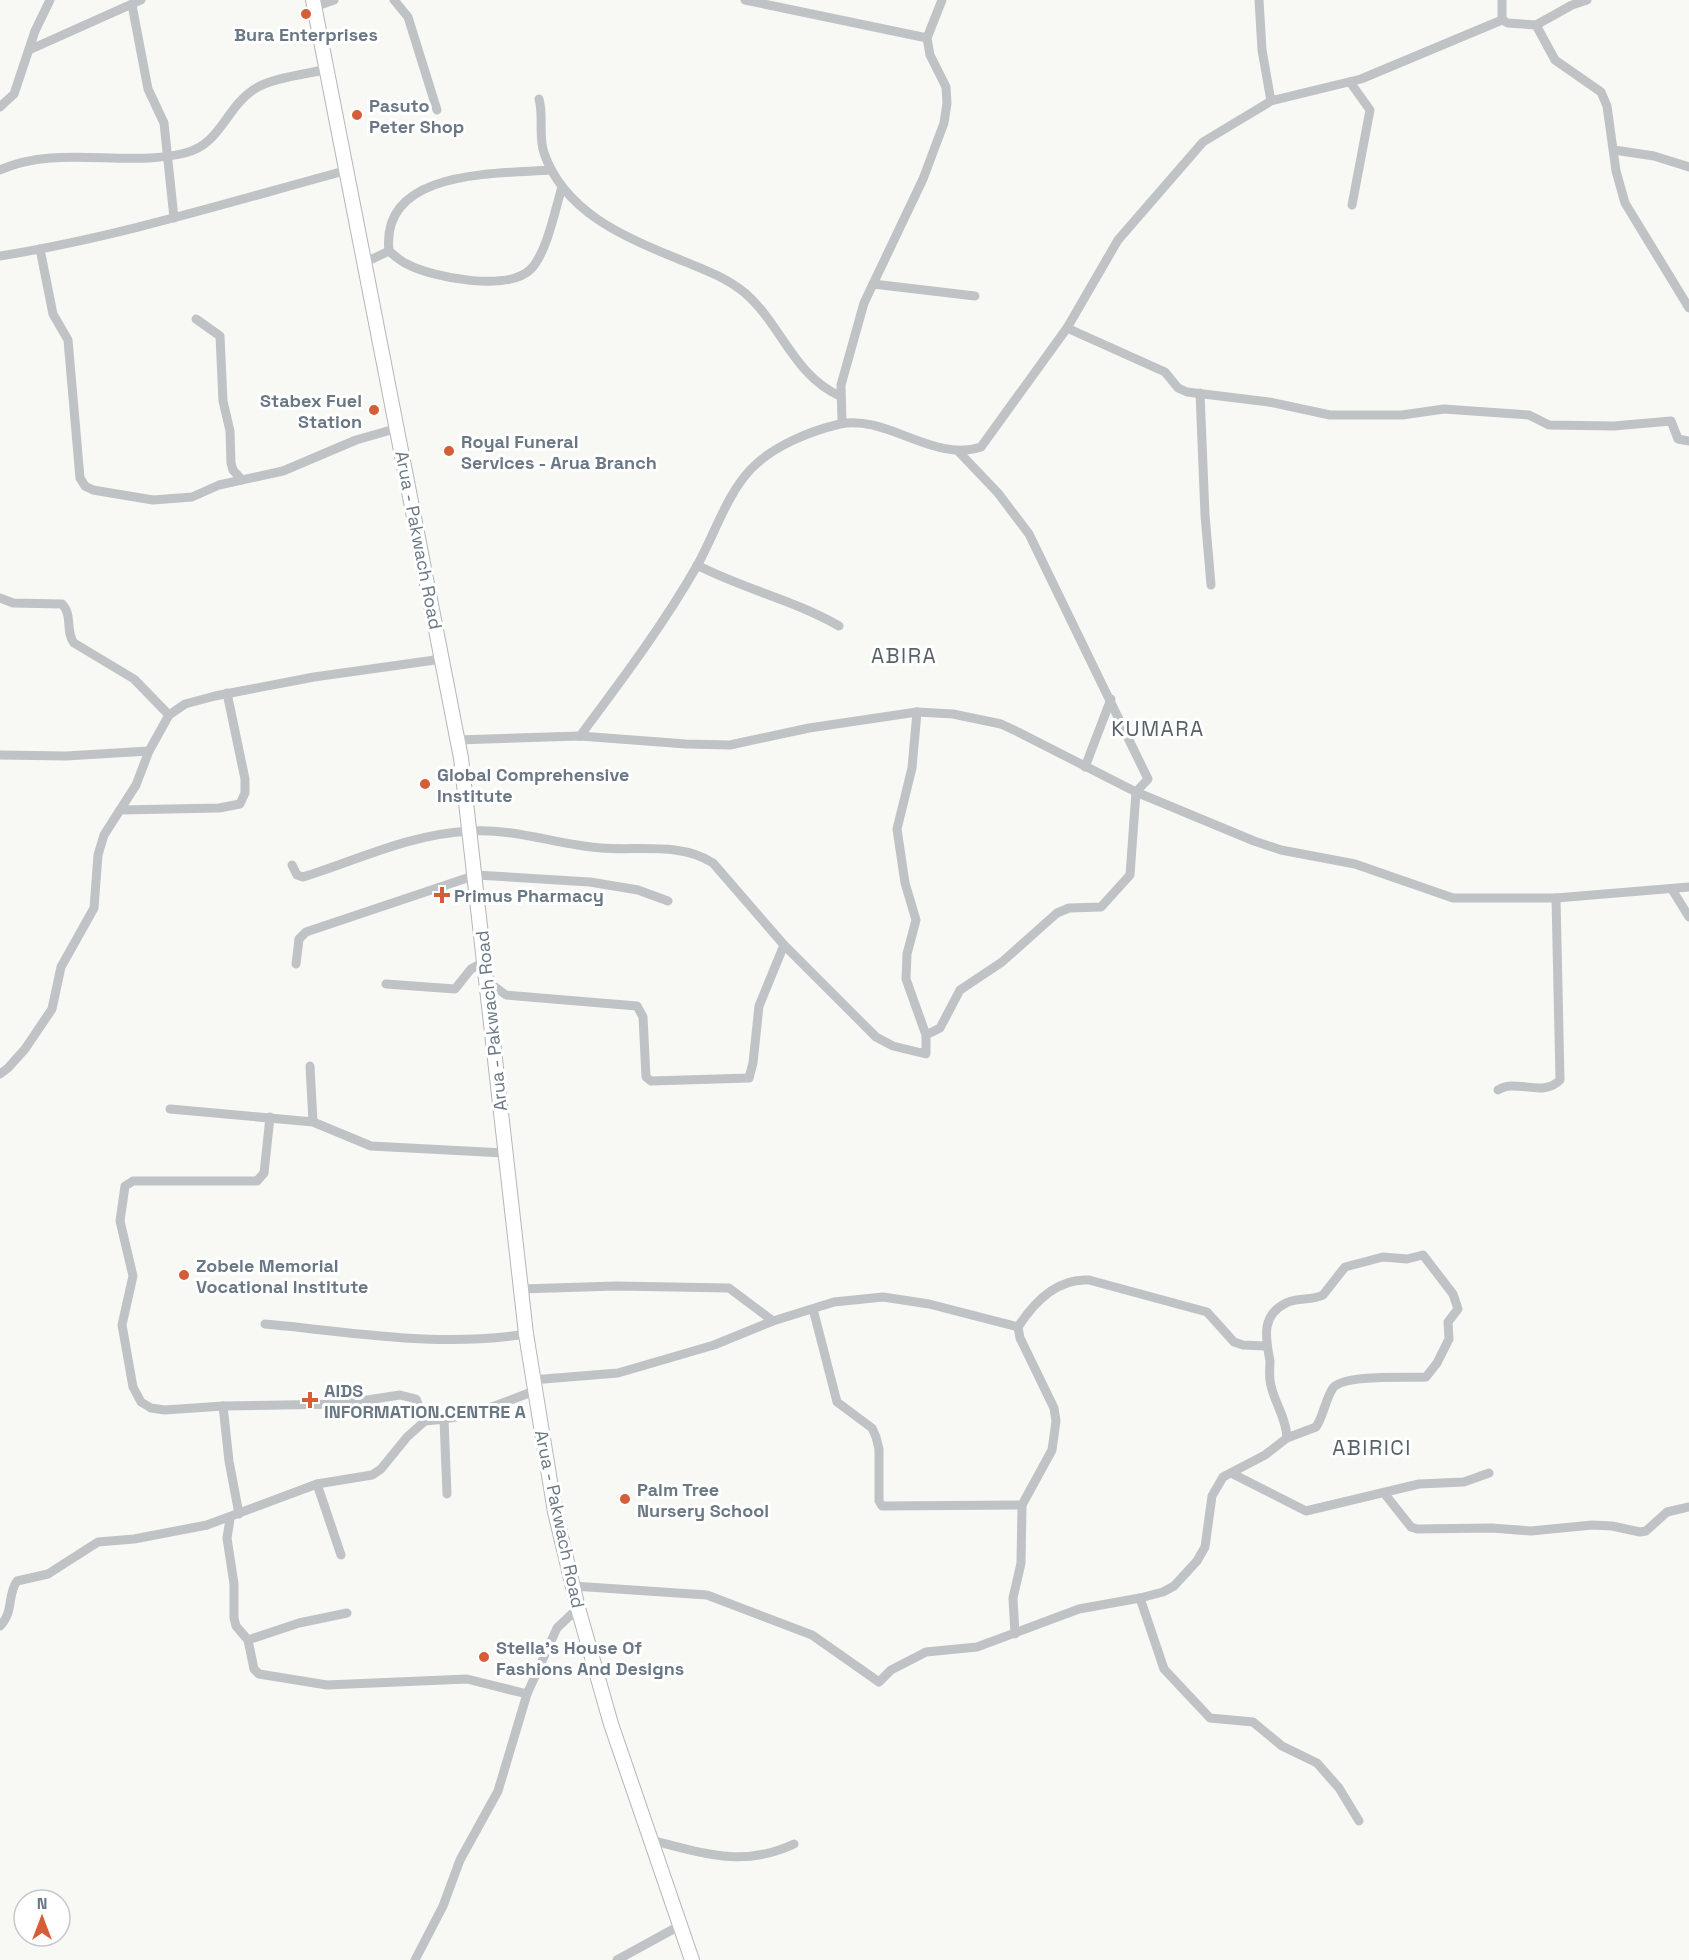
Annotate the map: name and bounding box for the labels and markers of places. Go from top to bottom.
marker: Bura Enterprises [299,7,313,21]
place label: Bura Enterprises [234,23,378,46]
place label: Pasuto Peter Shop [369,94,464,138]
marker: Pasuto Peter Shop [350,108,364,122]
place label: Stabex Fuel Station [260,389,362,433]
marker: Stabex Fuel Station [367,403,381,417]
place label: Royal Funeral Services - Arua Branch [461,430,657,474]
marker: Royal Funeral Services - Arua Branch [442,444,456,458]
place label: Global Comprehensive Institute [437,763,629,807]
marker: Global Comprehensive Institute [418,777,432,791]
place label: Primus Pharmacy [454,884,604,907]
marker: Primus Pharmacy [435,888,449,902]
place label: Zobele Memorial Vocational Institute [196,1254,368,1298]
marker: Zobele Memorial Vocational Institute [177,1268,191,1282]
place label: AIDS INFORMATION.CENTRE A [324,1379,527,1423]
marker: AIDS INFORMATION.CENTRE A [301,1391,319,1409]
place label: Palm Tree Nursery School [637,1478,769,1522]
marker: Palm Tree Nursery School [618,1492,632,1506]
place label: Stella's House Of Fashions And Designs [496,1636,684,1680]
marker: Stella's House Of Fashions And Designs [477,1650,491,1664]

